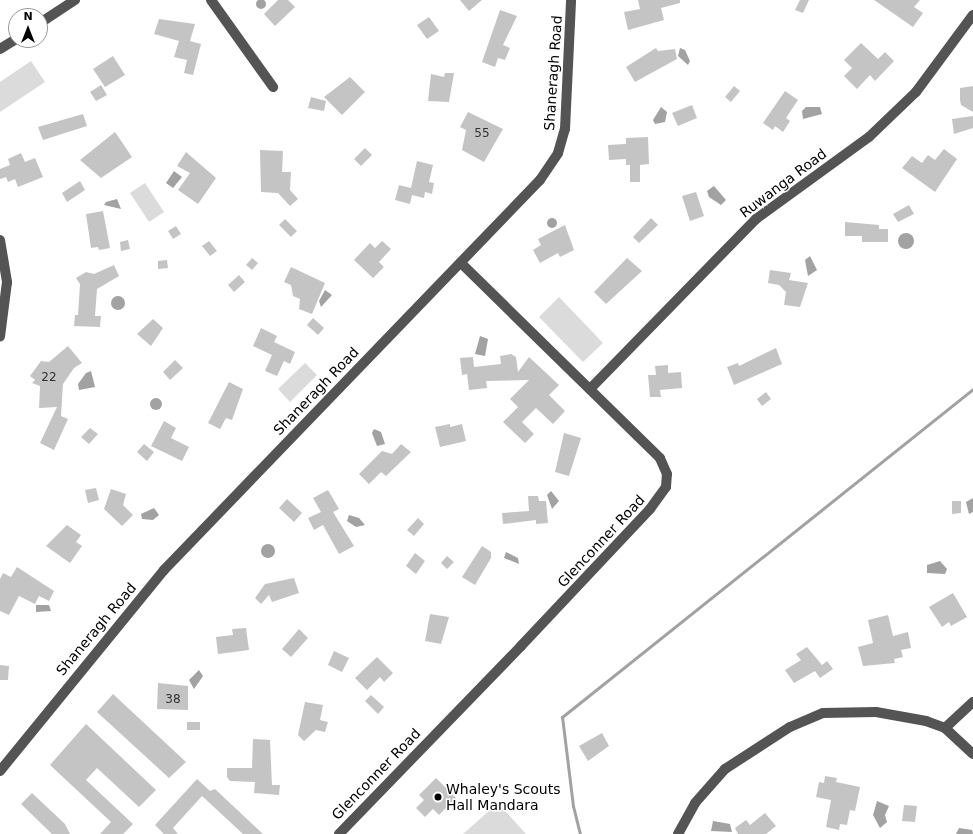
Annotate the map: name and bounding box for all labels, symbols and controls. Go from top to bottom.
north arrow [8,8,48,48]
text: N [23,10,33,23]
street label: Shaneragh Road [541,15,565,131]
house number: 55 [474,127,490,141]
street label: Ruwanga Road [736,145,830,221]
street label: Shaneragh Road [270,344,362,438]
house number: 22 [41,371,57,385]
street label: Glenconner Road [554,491,648,591]
street label: Shaneragh Road [52,579,140,679]
house number: 38 [165,693,181,707]
street label: Glenconner Road [328,725,424,823]
place label: Whaley's Scouts Hall Mandara [446,781,560,814]
marker: Whaley's Scouts Hall Mandara [433,792,443,802]

